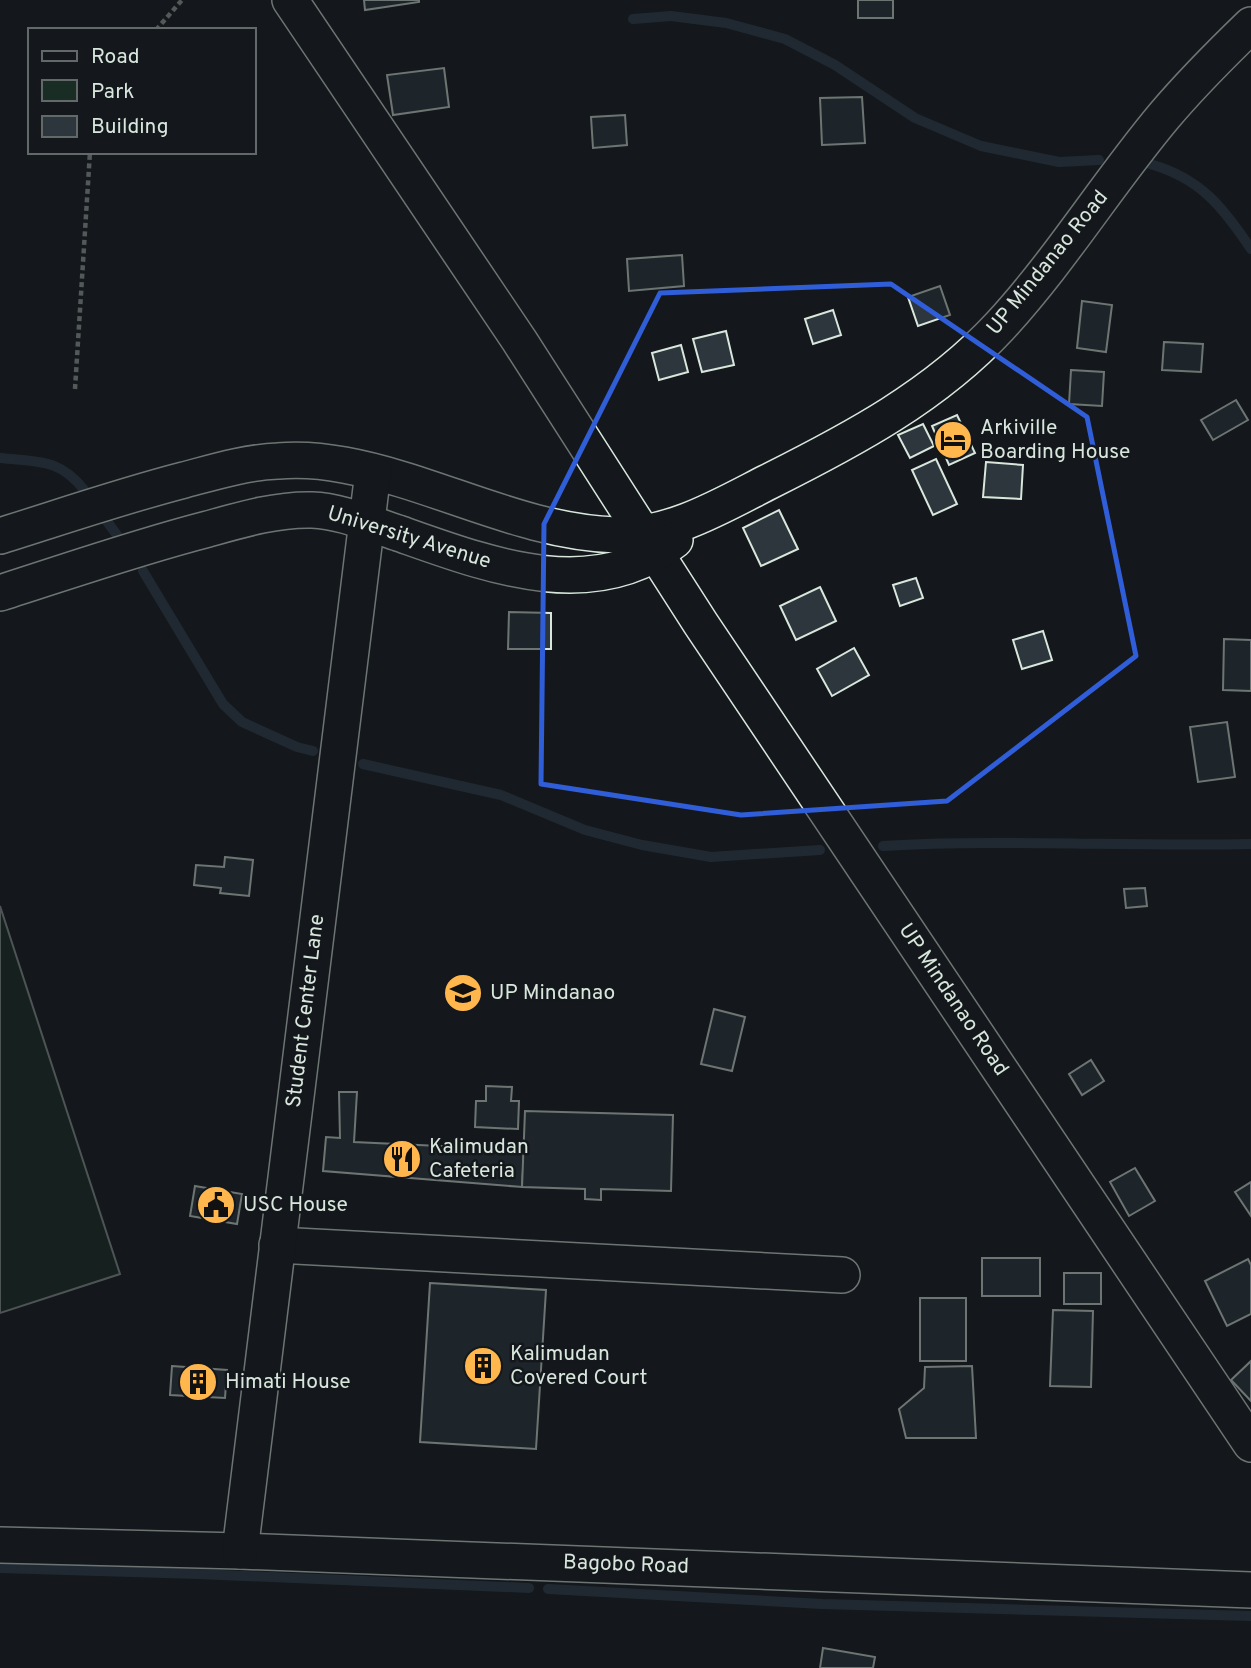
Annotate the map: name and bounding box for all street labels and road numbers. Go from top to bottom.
street label: UP Mindanao Road [981,185,1115,341]
street label: University Avenue [324,500,494,576]
street label: Student Center Lane [281,913,331,1109]
street label: UP Mindanao Road [892,918,1014,1082]
street label: Bagobo Road [562,1549,690,1581]

